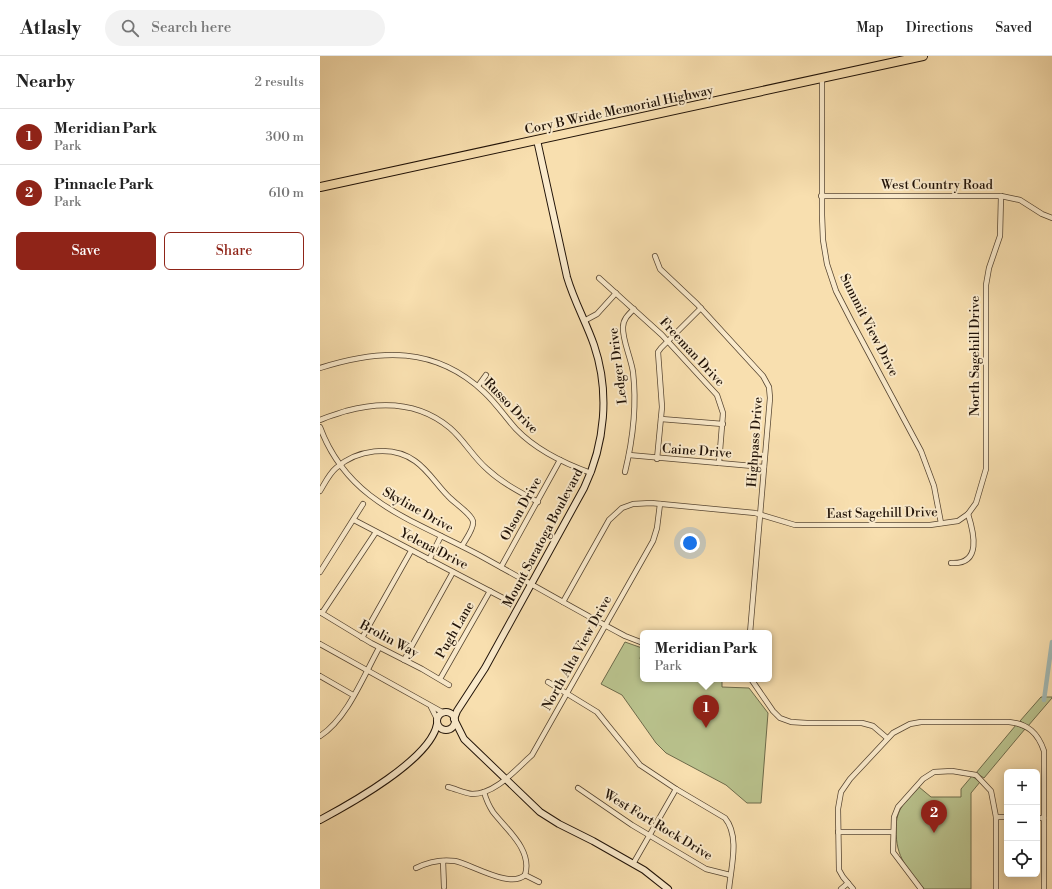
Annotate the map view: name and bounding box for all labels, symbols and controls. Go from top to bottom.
search box [105,10,385,46]
text: Atlasly [20,16,81,40]
icon: search [119,17,141,39]
text: Search here [151,18,231,37]
text: Map [856,19,884,37]
text: Directions [906,19,973,37]
text: Saved [995,19,1032,37]
text: Nearby [16,71,75,93]
text: 2 results [255,74,304,90]
street label: Cory B Wride Memorial Highway [523,82,715,138]
text: Meridian Park [54,119,157,138]
text: 1 [26,129,32,145]
text: 300 m [266,129,304,145]
text: Park [54,138,81,154]
text: Pinnacle Park [54,175,153,194]
street label: West Country Road [880,177,994,193]
text: 2 [25,185,33,201]
text: 610 m [269,185,304,201]
text: Park [54,194,81,210]
button: Save [16,232,156,270]
button: Share [164,232,304,270]
street label: Summit View Drive [836,271,902,379]
street label: North Sagehill Drive [967,295,983,416]
street label: Freeman Drive [656,314,728,390]
street label: Ledger Drive [605,326,631,405]
street label: Russo Drive [481,375,542,437]
street label: Highpass Drive [744,396,766,488]
street label: Caine Drive [662,441,733,461]
street label: Mount Saratoga Boulevard [499,465,587,610]
street label: Olson Drive [497,474,545,544]
street label: Skyline Drive [380,484,457,536]
street label: East Sagehill Drive [826,504,938,522]
street label: Yelena Drive [396,524,471,573]
your location [680,533,700,553]
street label: North Alta View Drive [539,592,615,713]
street label: Pugh Lane [432,598,478,661]
street label: Brolin Way [356,616,422,661]
popup [640,630,772,682]
text: Meridian Park [654,639,758,658]
text: Park [654,658,682,674]
pin: 1 [693,695,719,728]
map controls [1004,769,1040,877]
button: + [1004,769,1040,805]
street label: West Fort Rock Drive [600,786,716,864]
pin: 2 [921,800,947,833]
button: − [1004,805,1040,841]
button: locate [1004,841,1040,877]

